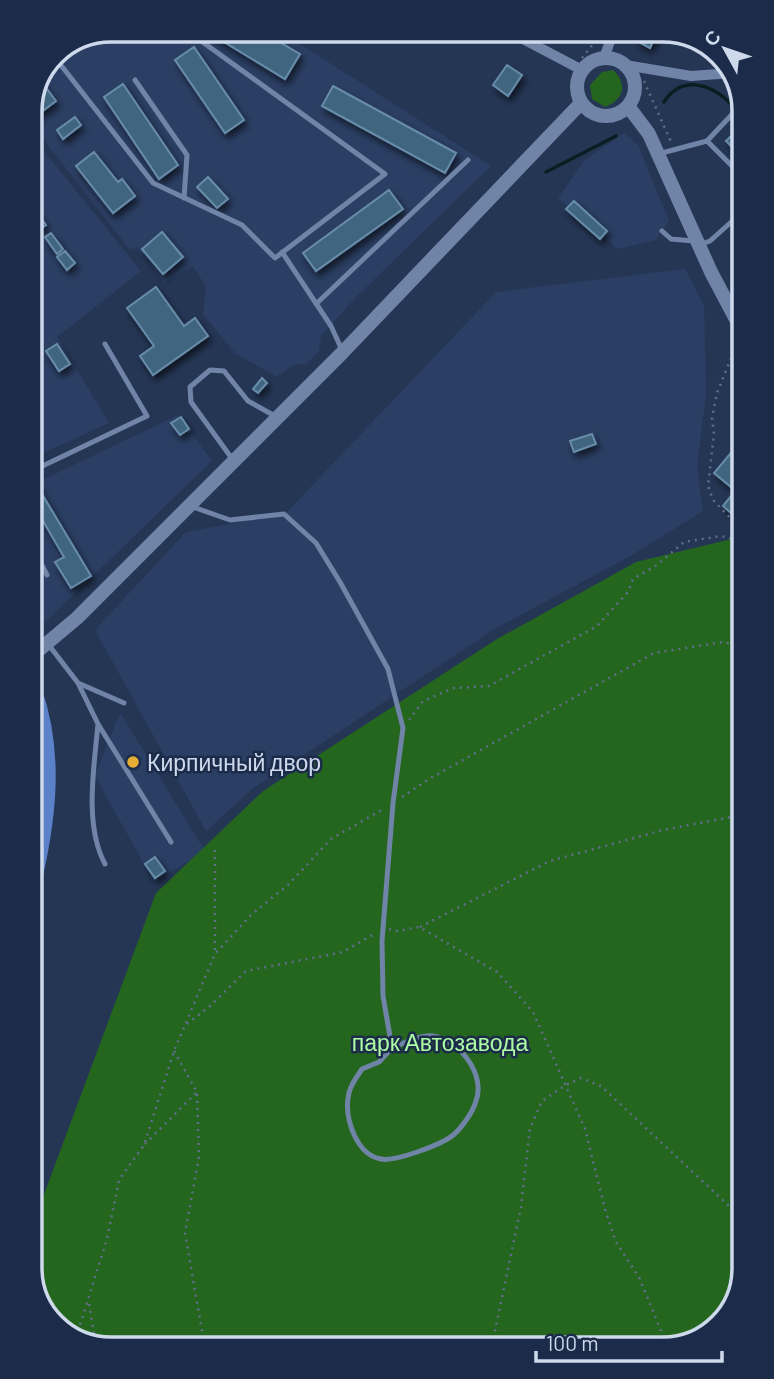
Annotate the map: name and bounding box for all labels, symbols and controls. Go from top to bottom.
north arrow [690,14,760,84]
text: С [698,25,725,50]
place label: Кирпичный двор [147,748,321,776]
marker: Кирпичный двор [125,754,141,770]
park label: парк Автозавода [352,1028,528,1056]
scale bar [536,1320,722,1364]
text: 100 m [546,1330,599,1355]

